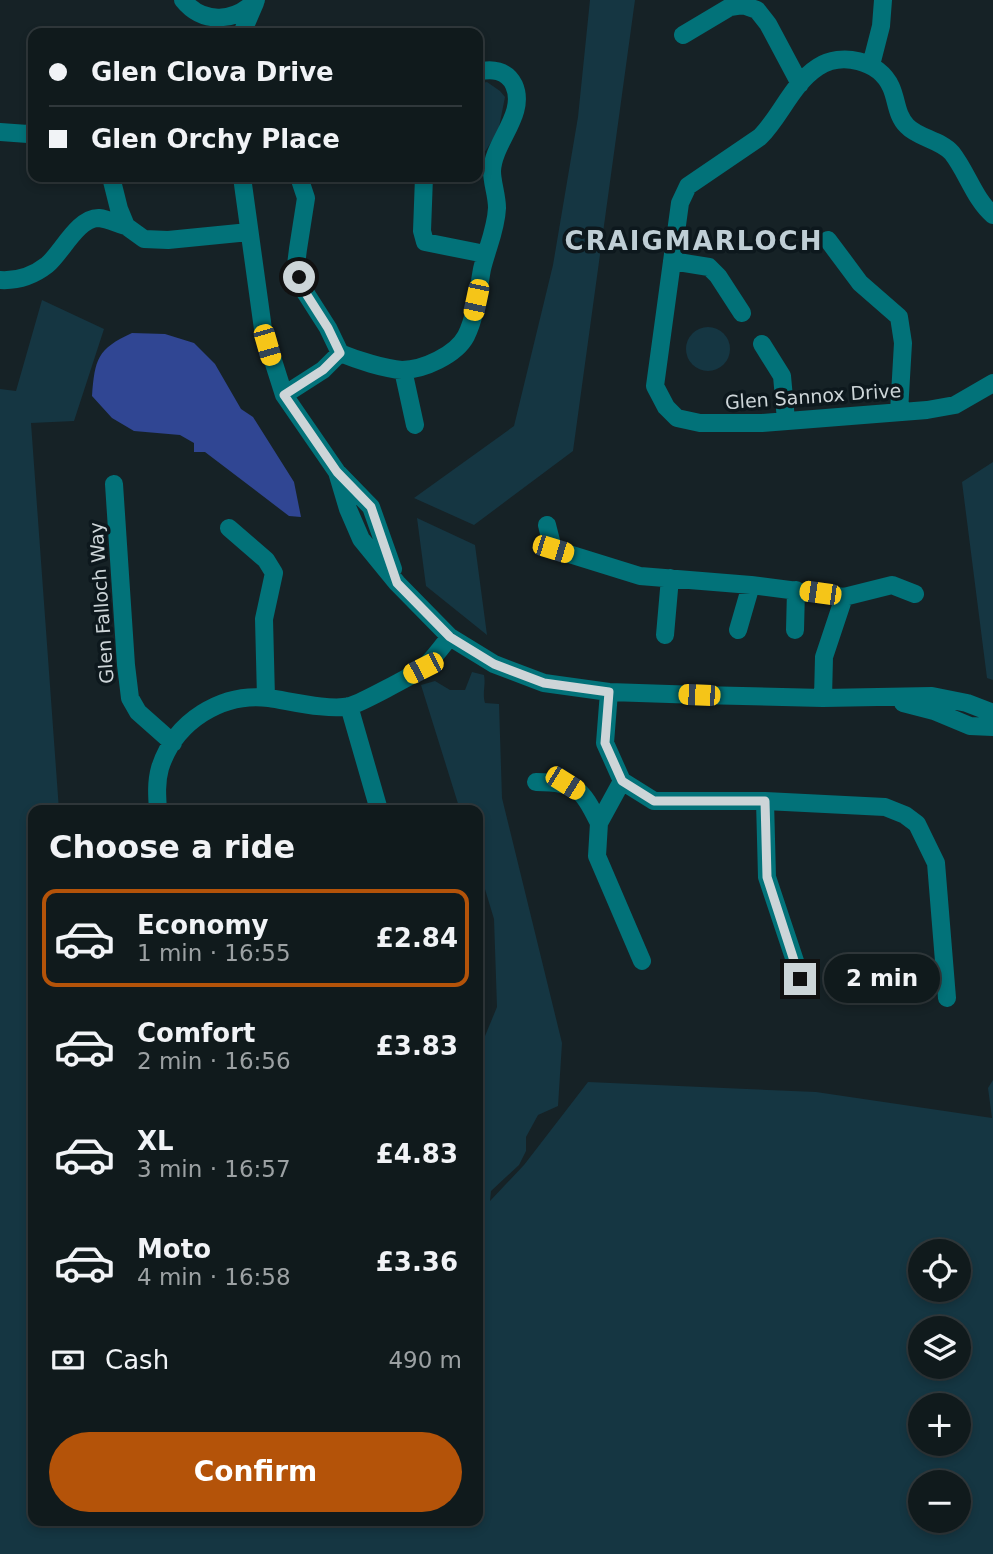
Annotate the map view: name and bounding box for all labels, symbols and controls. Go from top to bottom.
text: Glen Clova Drive [91,57,334,87]
text: Glen Orchy Place [91,124,340,154]
district label: CRAIGMARLOCH [565,226,823,256]
route start [283,261,315,293]
car [462,277,491,323]
car [252,322,283,368]
street label: Glen Sannox Drive [724,379,902,413]
street label: Glen Falloch Way [84,522,118,684]
car [530,533,577,565]
car [798,580,843,606]
car [400,649,447,687]
car [678,684,721,706]
car [542,763,589,803]
text: Choose a ride [49,828,295,866]
icon: car [53,907,116,970]
text: Economy [137,910,268,940]
text: £2.84 [376,923,458,953]
text: 1 min · 16:55 [137,940,291,966]
callout: 2 min [824,954,940,1004]
route end [784,963,816,995]
text: 2 min [846,965,918,991]
icon: car [53,1015,116,1078]
text: Comfort [137,1018,255,1048]
text: £3.83 [376,1031,458,1061]
text: 2 min · 16:56 [137,1048,291,1074]
icon: car [53,1123,116,1186]
text: XL [137,1126,174,1156]
text: £4.83 [376,1139,458,1169]
text: 3 min · 16:57 [137,1156,291,1182]
icon: car [53,1231,116,1294]
text: Moto [137,1234,211,1264]
map controls [908,1239,971,1533]
button: locate [908,1239,971,1302]
text: £3.36 [376,1247,458,1277]
text: 4 min · 16:58 [137,1264,291,1290]
button: layers [908,1316,971,1379]
icon: cash [49,1341,87,1379]
text: Cash [105,1345,169,1375]
text: 490 m [388,1347,462,1373]
button: + [908,1393,971,1456]
button: Confirm [49,1432,462,1512]
button: − [908,1470,971,1533]

